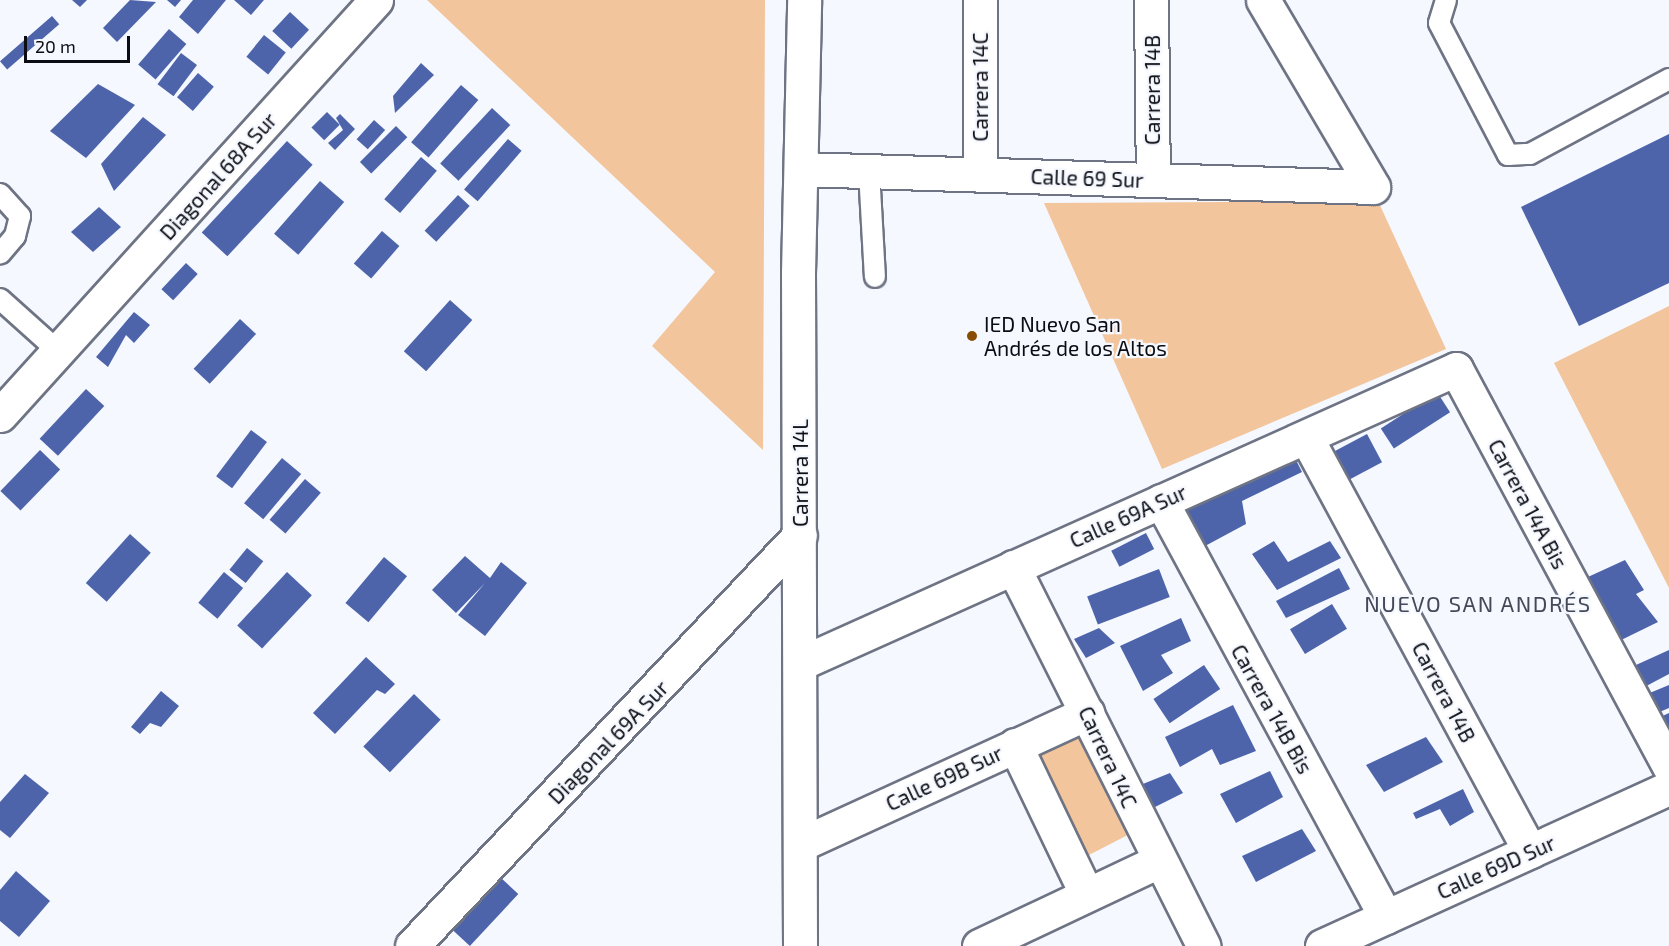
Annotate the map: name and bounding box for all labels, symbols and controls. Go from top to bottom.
scale bar [27,24,134,62]
street label: Carrera 14C [967,32,993,142]
text: 20 m [35,35,76,57]
street label: Carrera 14B [1139,35,1165,145]
street label: Diagonal 68A Sur [154,107,282,245]
street label: Calle 69 Sur [1030,163,1144,193]
place label: IED Nuevo San Andrés de los Altos [984,311,1167,361]
marker: IED Nuevo San Andrés de los Altos [965,329,979,343]
street label: Carrera 14L [787,419,813,527]
street label: Carrera 14A Bis [1483,435,1573,573]
street label: Calle 69A Sur [1065,479,1191,553]
district label: NUEVO SAN ANDRÉS [1364,591,1592,617]
street label: Carrera 14B [1407,637,1481,747]
street label: Carrera 14B Bis [1226,640,1318,778]
street label: Diagonal 69A Sur [542,675,674,809]
street label: Carrera 14C [1074,702,1142,812]
street label: Calle 69B Sur [882,740,1006,816]
street label: Calle 69D Sur [1433,830,1559,904]

